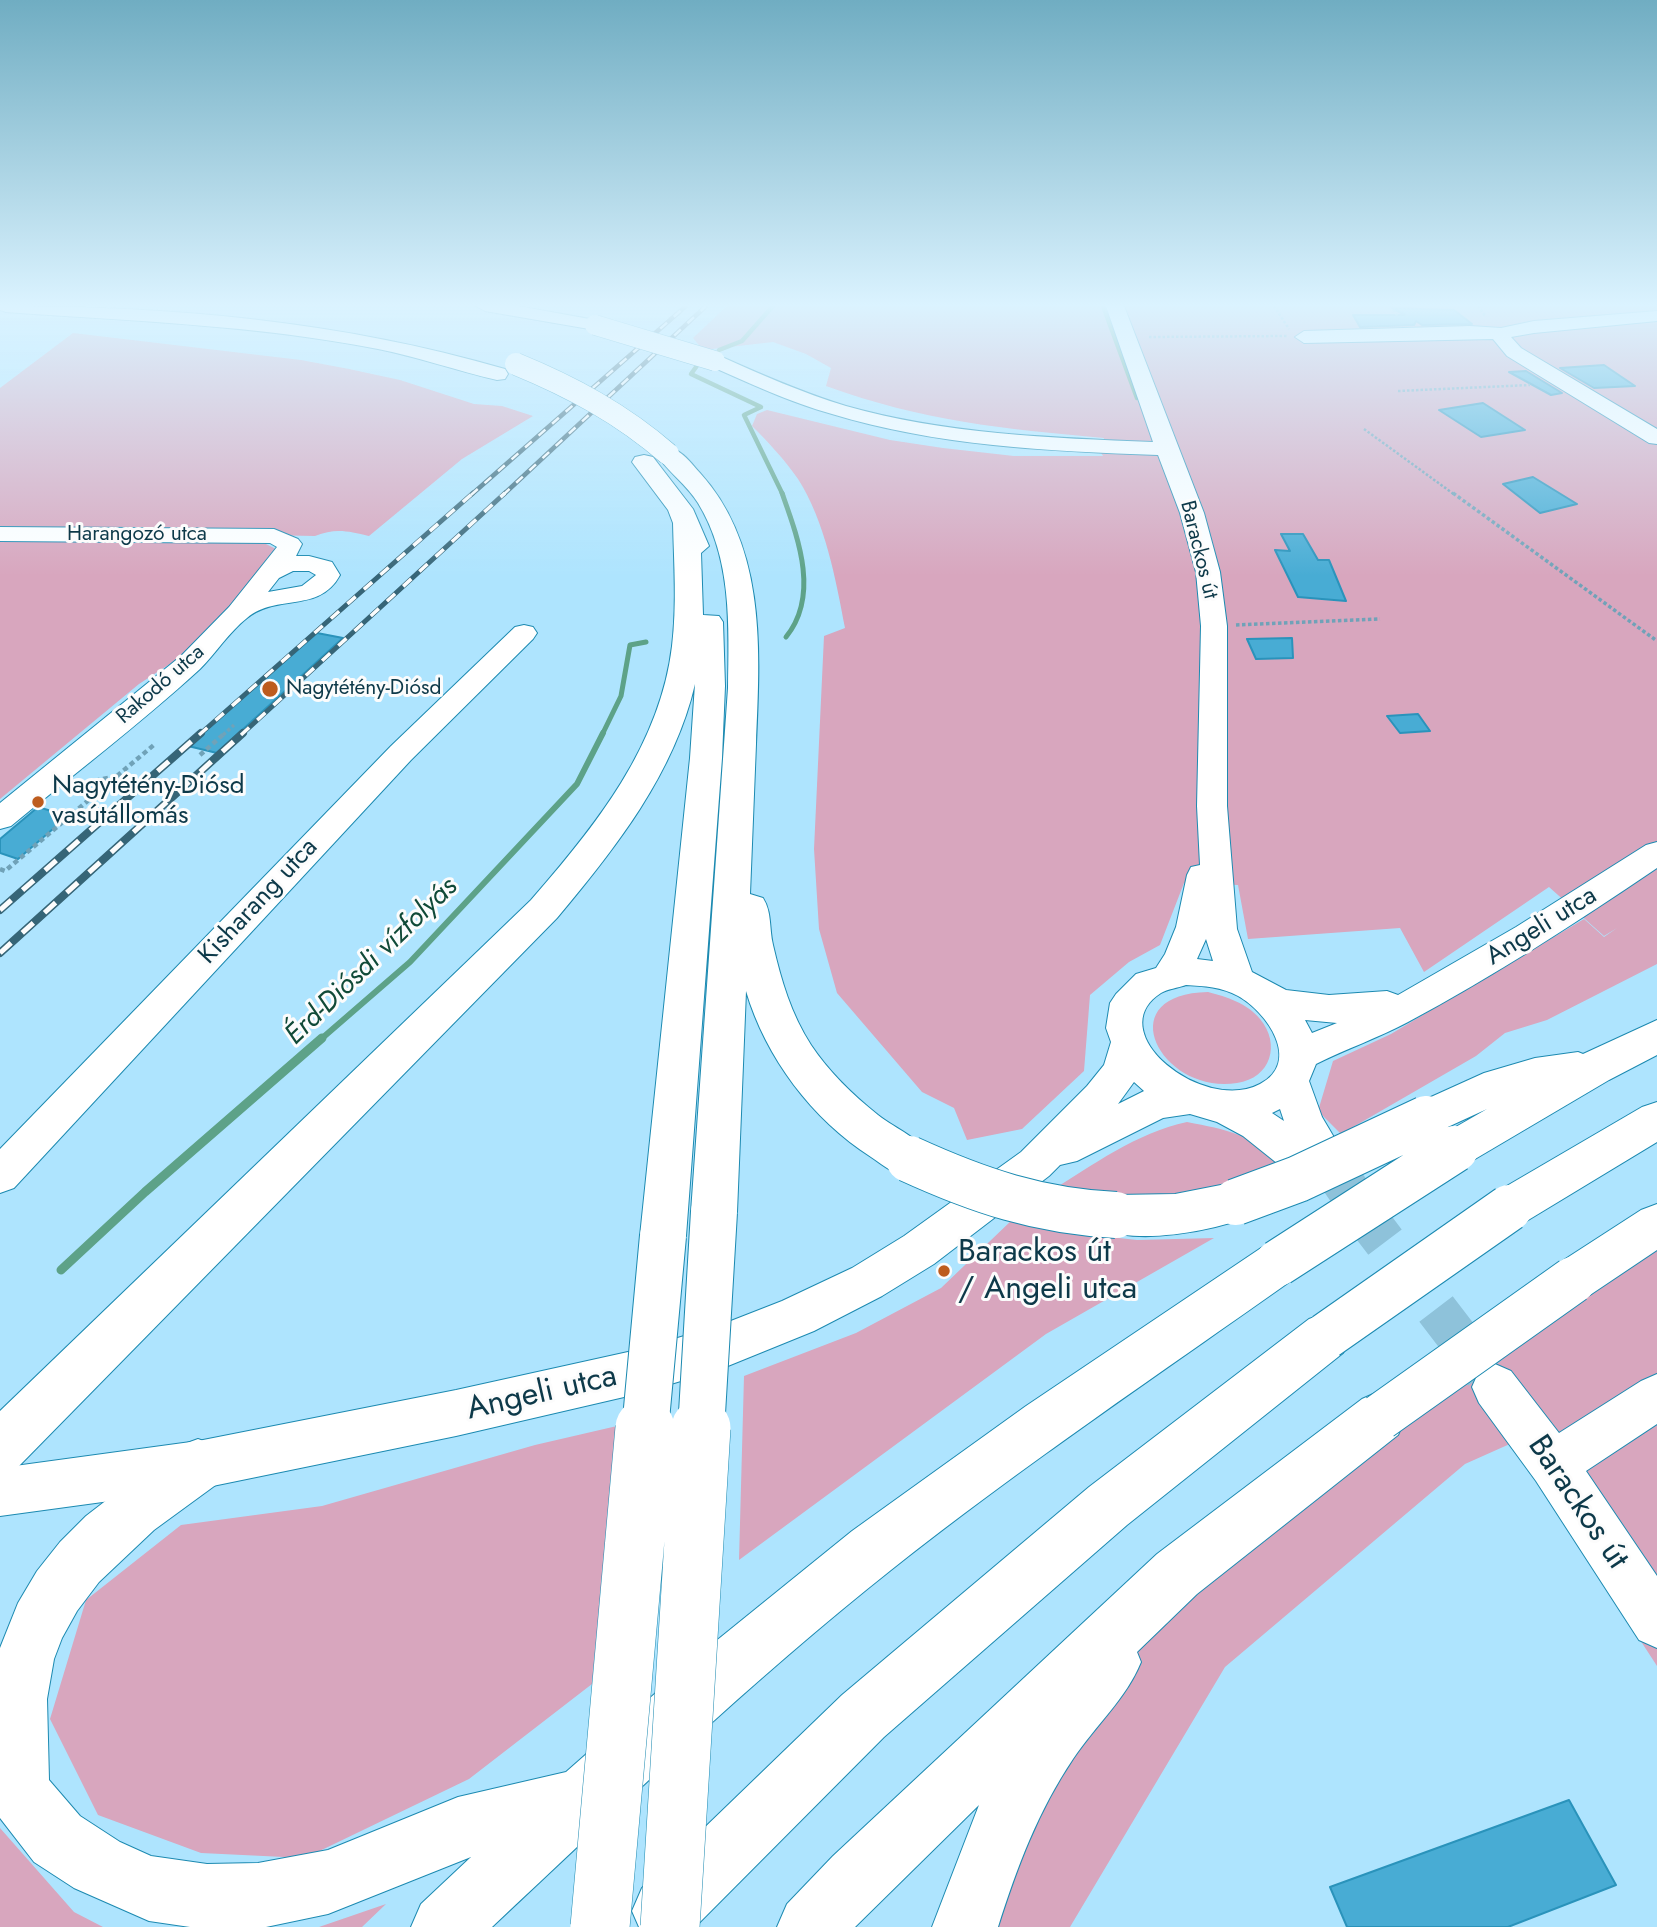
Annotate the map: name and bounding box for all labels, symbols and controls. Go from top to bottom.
street label: Barackos út [1174,498,1222,602]
street label: Harangozó utca [67,522,207,548]
street label: Rakodó utca [112,640,210,730]
place label: Nagytétény-Diósd [286,676,442,702]
marker: Nagytétény-Diósd [260,679,280,699]
place label: Nagytétény-Diósd vasútállomás [52,771,245,832]
marker: Nagytétény-Diósd vasútállomás [30,794,46,810]
street label: Kisharang utca [193,833,325,971]
water label: Érd-Diósdi vízfolyás [279,871,465,1053]
street label: Angeli utca [1481,881,1603,973]
place label: Barackos út / Angeli utca [958,1234,1137,1309]
marker: Barackos út / Angeli utca [936,1263,952,1279]
street label: Angeli utca [463,1358,621,1430]
street label: Barackos út [1518,1429,1636,1577]

